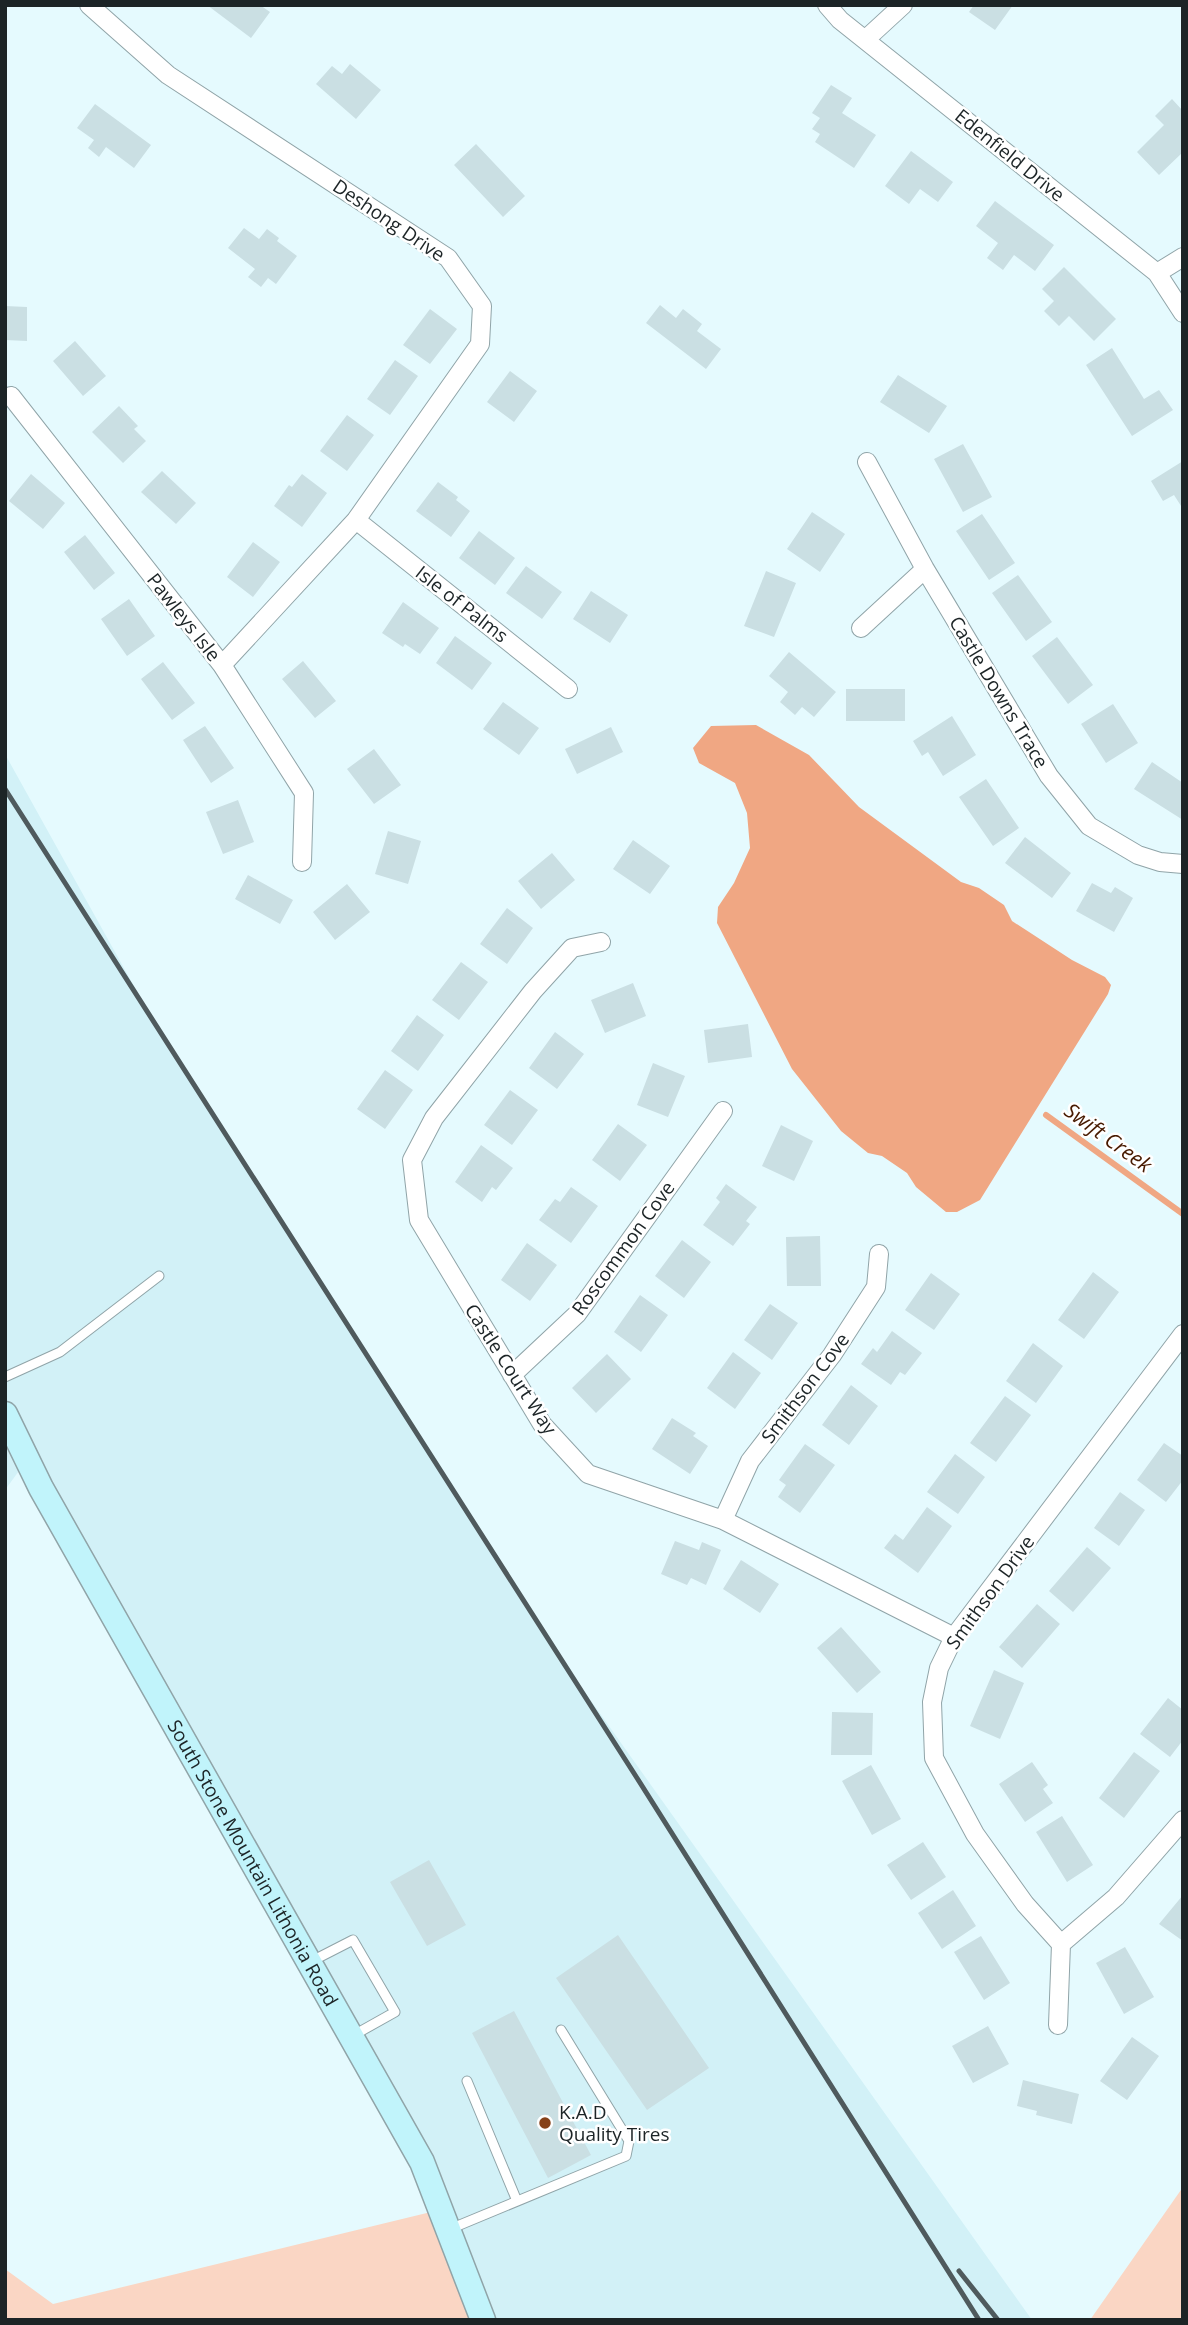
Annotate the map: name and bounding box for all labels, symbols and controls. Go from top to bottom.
street label: Edenfield Drive [950,103,1070,207]
street label: Deshong Drive [328,173,450,267]
street label: Isle of Palms [410,560,514,648]
street label: Pawleys Isle [141,567,227,667]
street label: Castle Downs Trace [943,611,1055,773]
water label: Swift Creek [1059,1096,1159,1179]
street label: Roscommon Cove [566,1176,680,1320]
street label: Castle Court Way [459,1299,563,1440]
street label: Smithson Cove [755,1328,855,1448]
street label: Smithson Drive [940,1530,1040,1654]
street label: South Stone Mountain Lithonia Road [162,1715,344,2011]
place label: K.A.D Quality Tires [559,2099,670,2147]
marker: K.A.D Quality Tires [537,2115,553,2131]

